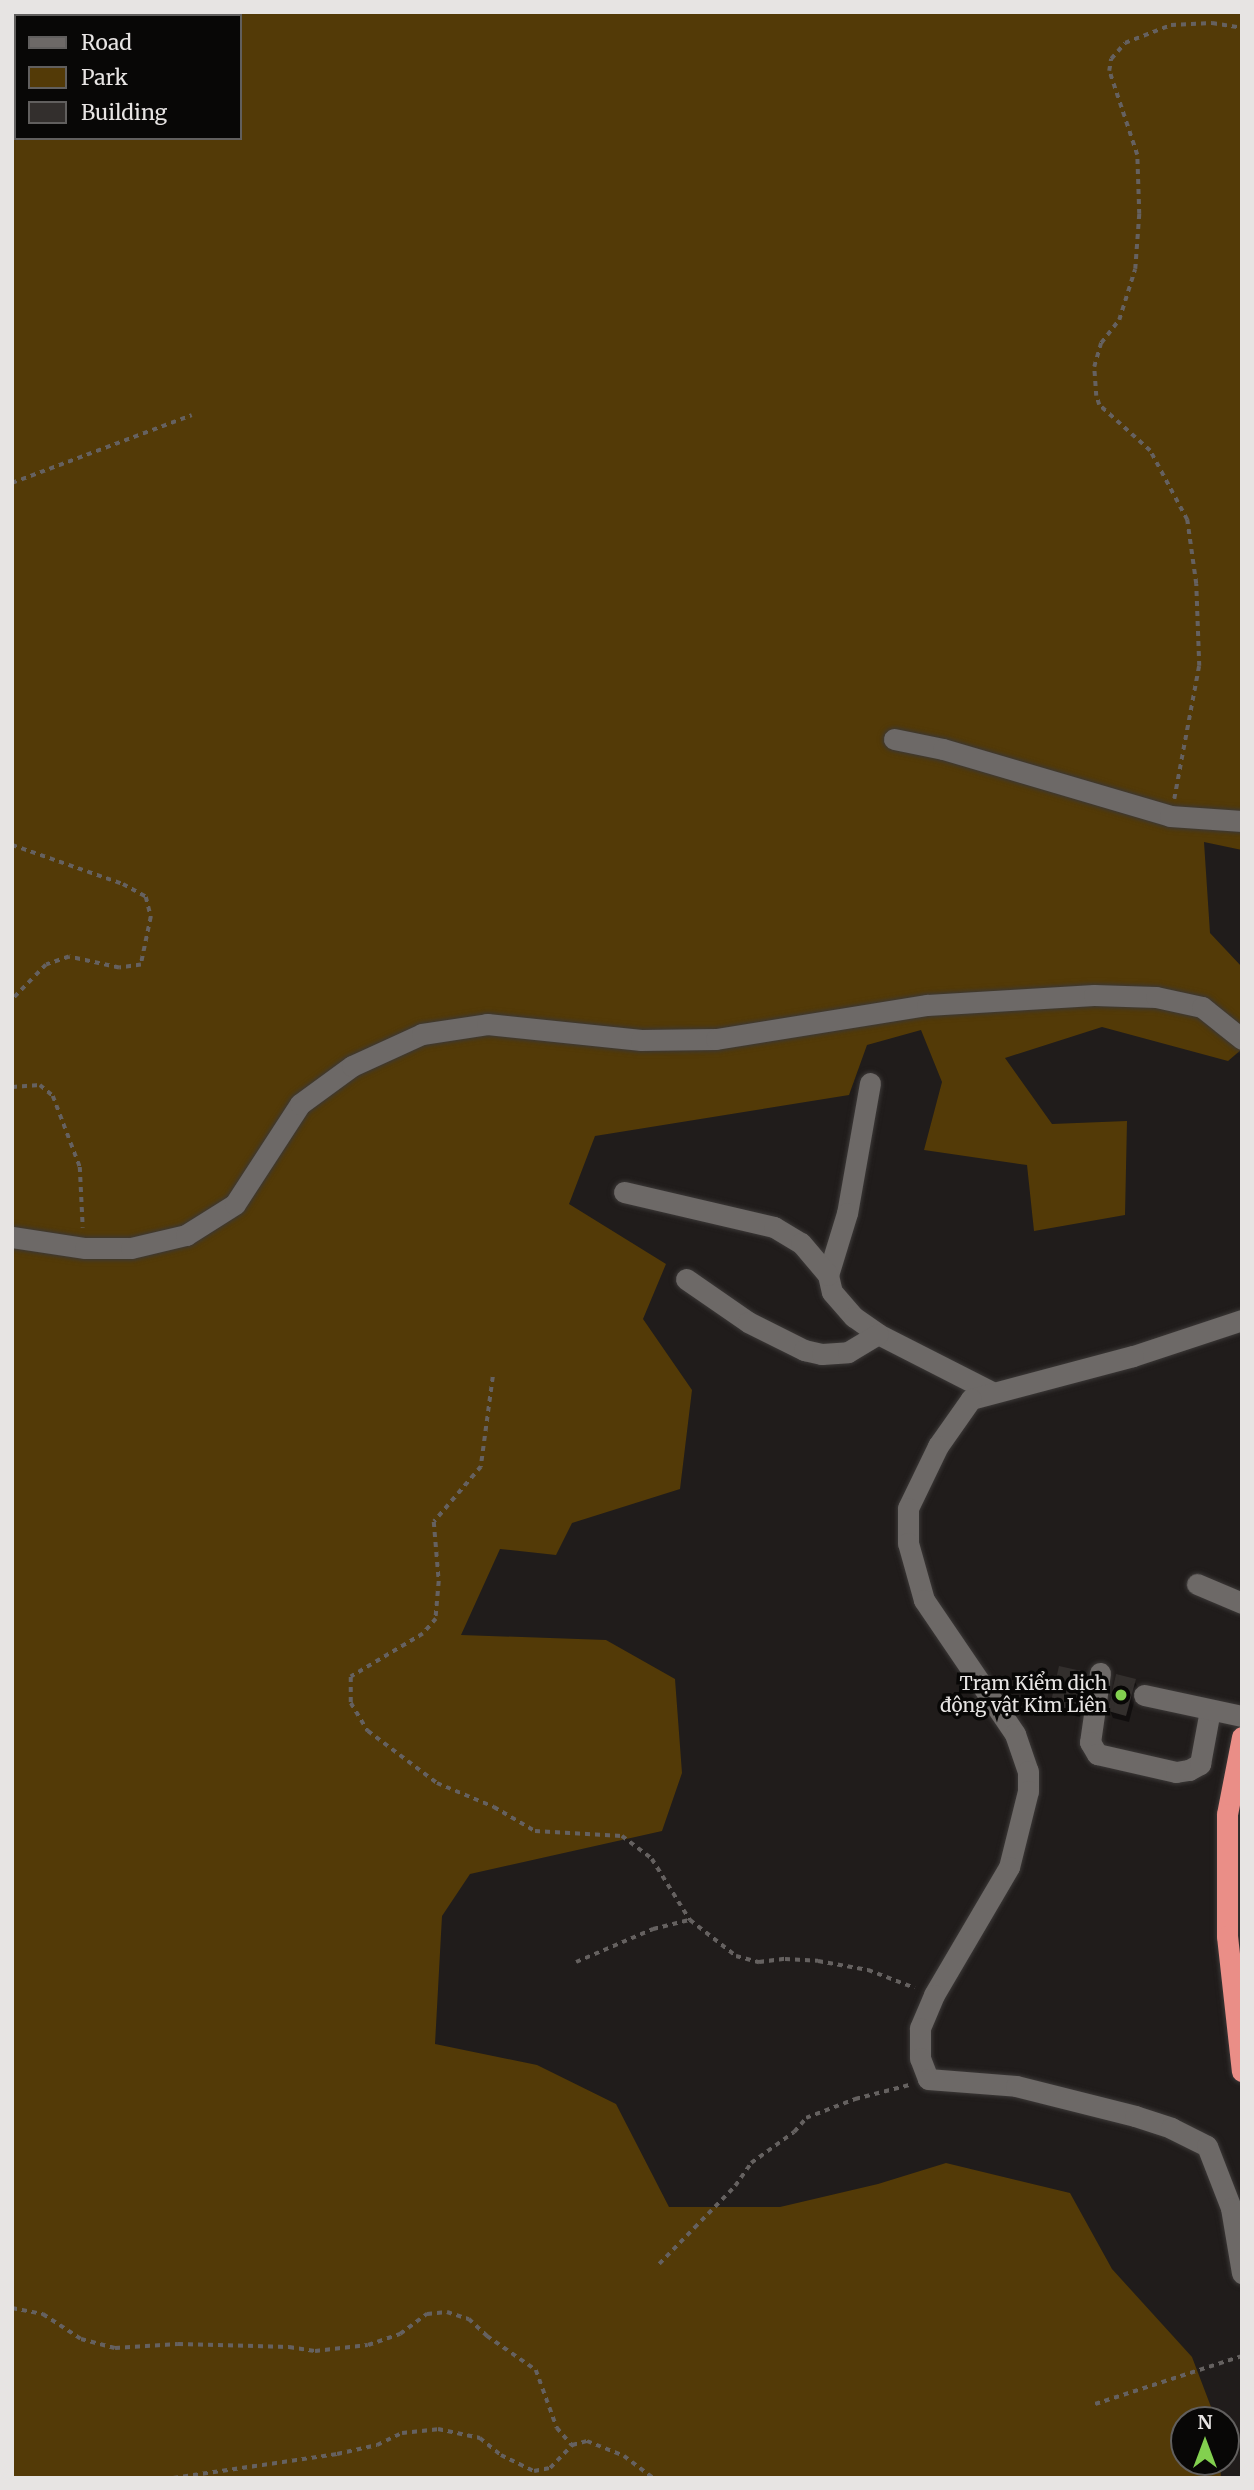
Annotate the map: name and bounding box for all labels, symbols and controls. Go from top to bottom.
legend [14,14,242,140]
text: Road [81,29,132,56]
text: Park [81,64,128,91]
text: Building [81,99,167,126]
place label: Trạm Kiểm dịch động vật Kim Liên [940,1673,1107,1717]
marker: Trạm Kiểm dịch động vật Kim Liên [1113,1687,1129,1703]
north arrow [1170,2406,1240,2476]
text: N [1197,2410,1213,2434]

